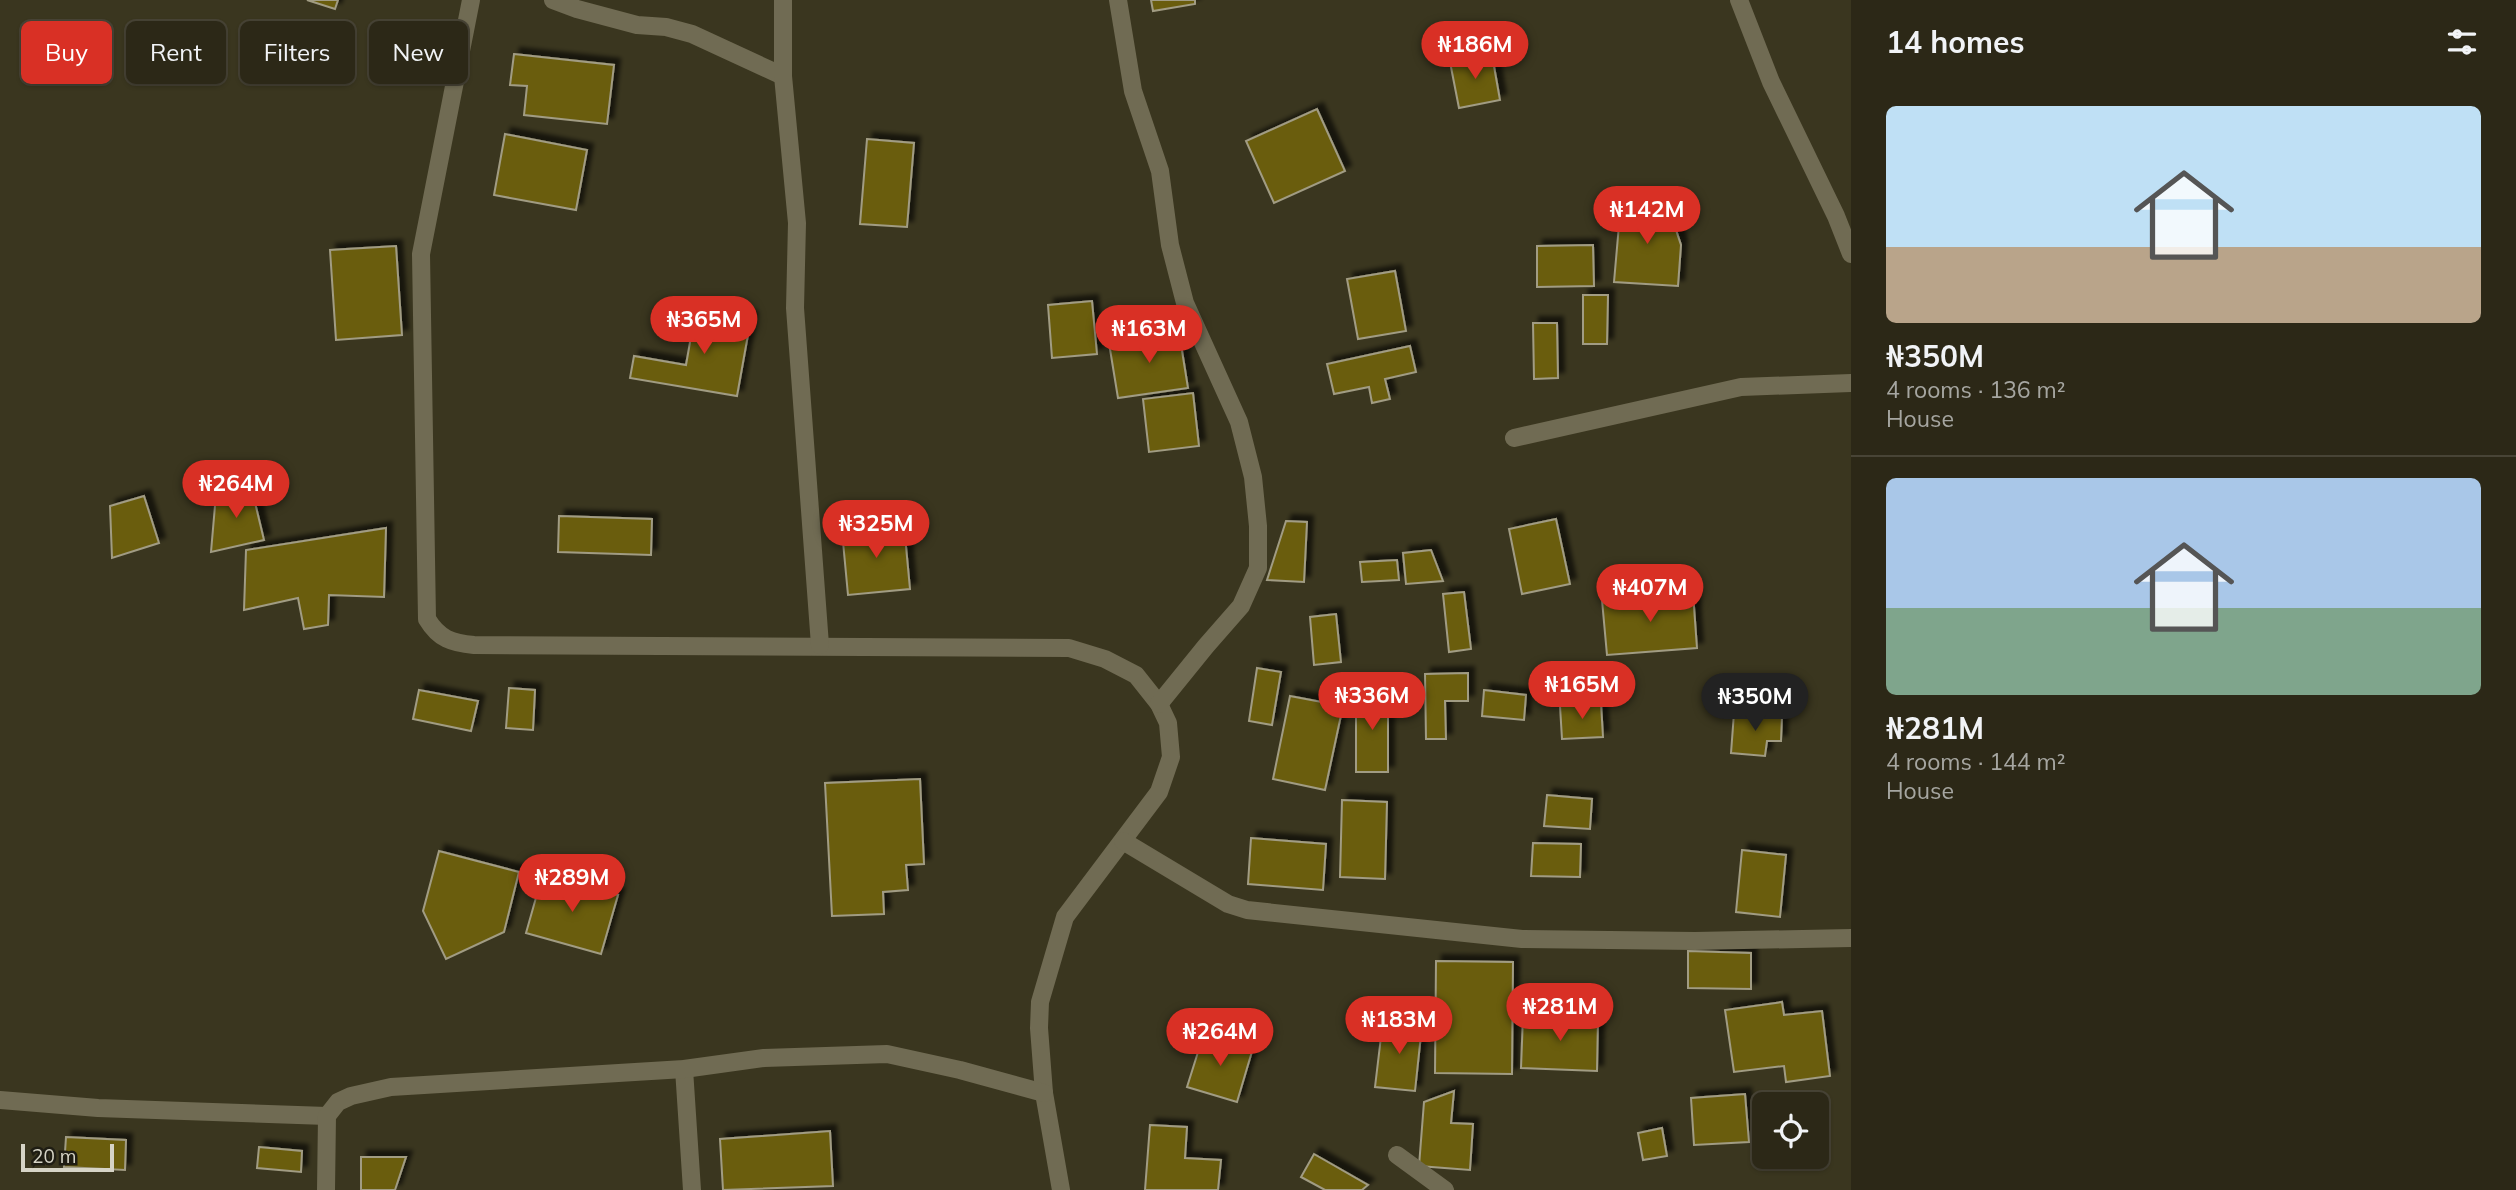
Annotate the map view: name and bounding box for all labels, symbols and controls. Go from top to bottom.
chip: Buy [21,21,112,84]
chip: Rent [126,21,226,84]
chip: Filters [240,21,355,84]
chip: New [369,21,468,84]
pin: ₦186M [1426,22,1524,81]
text: 14 homes [1886,23,2025,61]
icon: filters [2443,23,2481,61]
text: ₦186M [1437,29,1513,58]
icon: home [2121,152,2247,278]
pin: ₦142M [1598,187,1696,246]
text: ₦142M [1609,194,1685,223]
pin: ₦365M [655,296,753,356]
text: ₦365M [666,304,742,333]
pin: ₦163M [1100,306,1198,365]
text: ₦163M [1111,313,1187,342]
text: ₦350M [1886,337,1984,375]
text: 4 rooms · 136 m² [1886,375,2066,404]
text: House [1886,404,1954,433]
pin: ₦264M [187,461,285,520]
text: ₦264M [198,468,274,497]
pin: ₦325M [827,500,925,560]
text: ₦325M [838,508,914,537]
icon: home [2121,524,2247,650]
pin: ₦407M [1601,564,1699,624]
text: ₦407M [1612,572,1688,601]
pin: ₦165M [1533,662,1631,721]
text: ₦165M [1544,669,1620,698]
pin: ₦336M [1323,672,1421,732]
pin: ₦350M [1706,674,1804,733]
text: ₦336M [1334,680,1410,709]
text: ₦350M [1717,681,1793,710]
text: ₦281M [1886,709,1984,747]
text: 4 rooms · 144 m² [1886,747,2066,776]
text: House [1886,776,1954,805]
pin: ₦289M [523,855,621,914]
text: ₦289M [534,862,610,891]
pin: ₦281M [1511,984,1609,1043]
text: ₦281M [1522,991,1598,1020]
pin: ₦183M [1350,996,1448,1056]
text: ₦183M [1361,1004,1437,1033]
pin: ₦264M [1171,1009,1269,1068]
text: ₦264M [1182,1016,1258,1045]
map controls [1752,1092,1829,1169]
button: locate [1752,1092,1829,1169]
scale bar [21,1141,114,1173]
text: 20 m [32,1144,76,1168]

